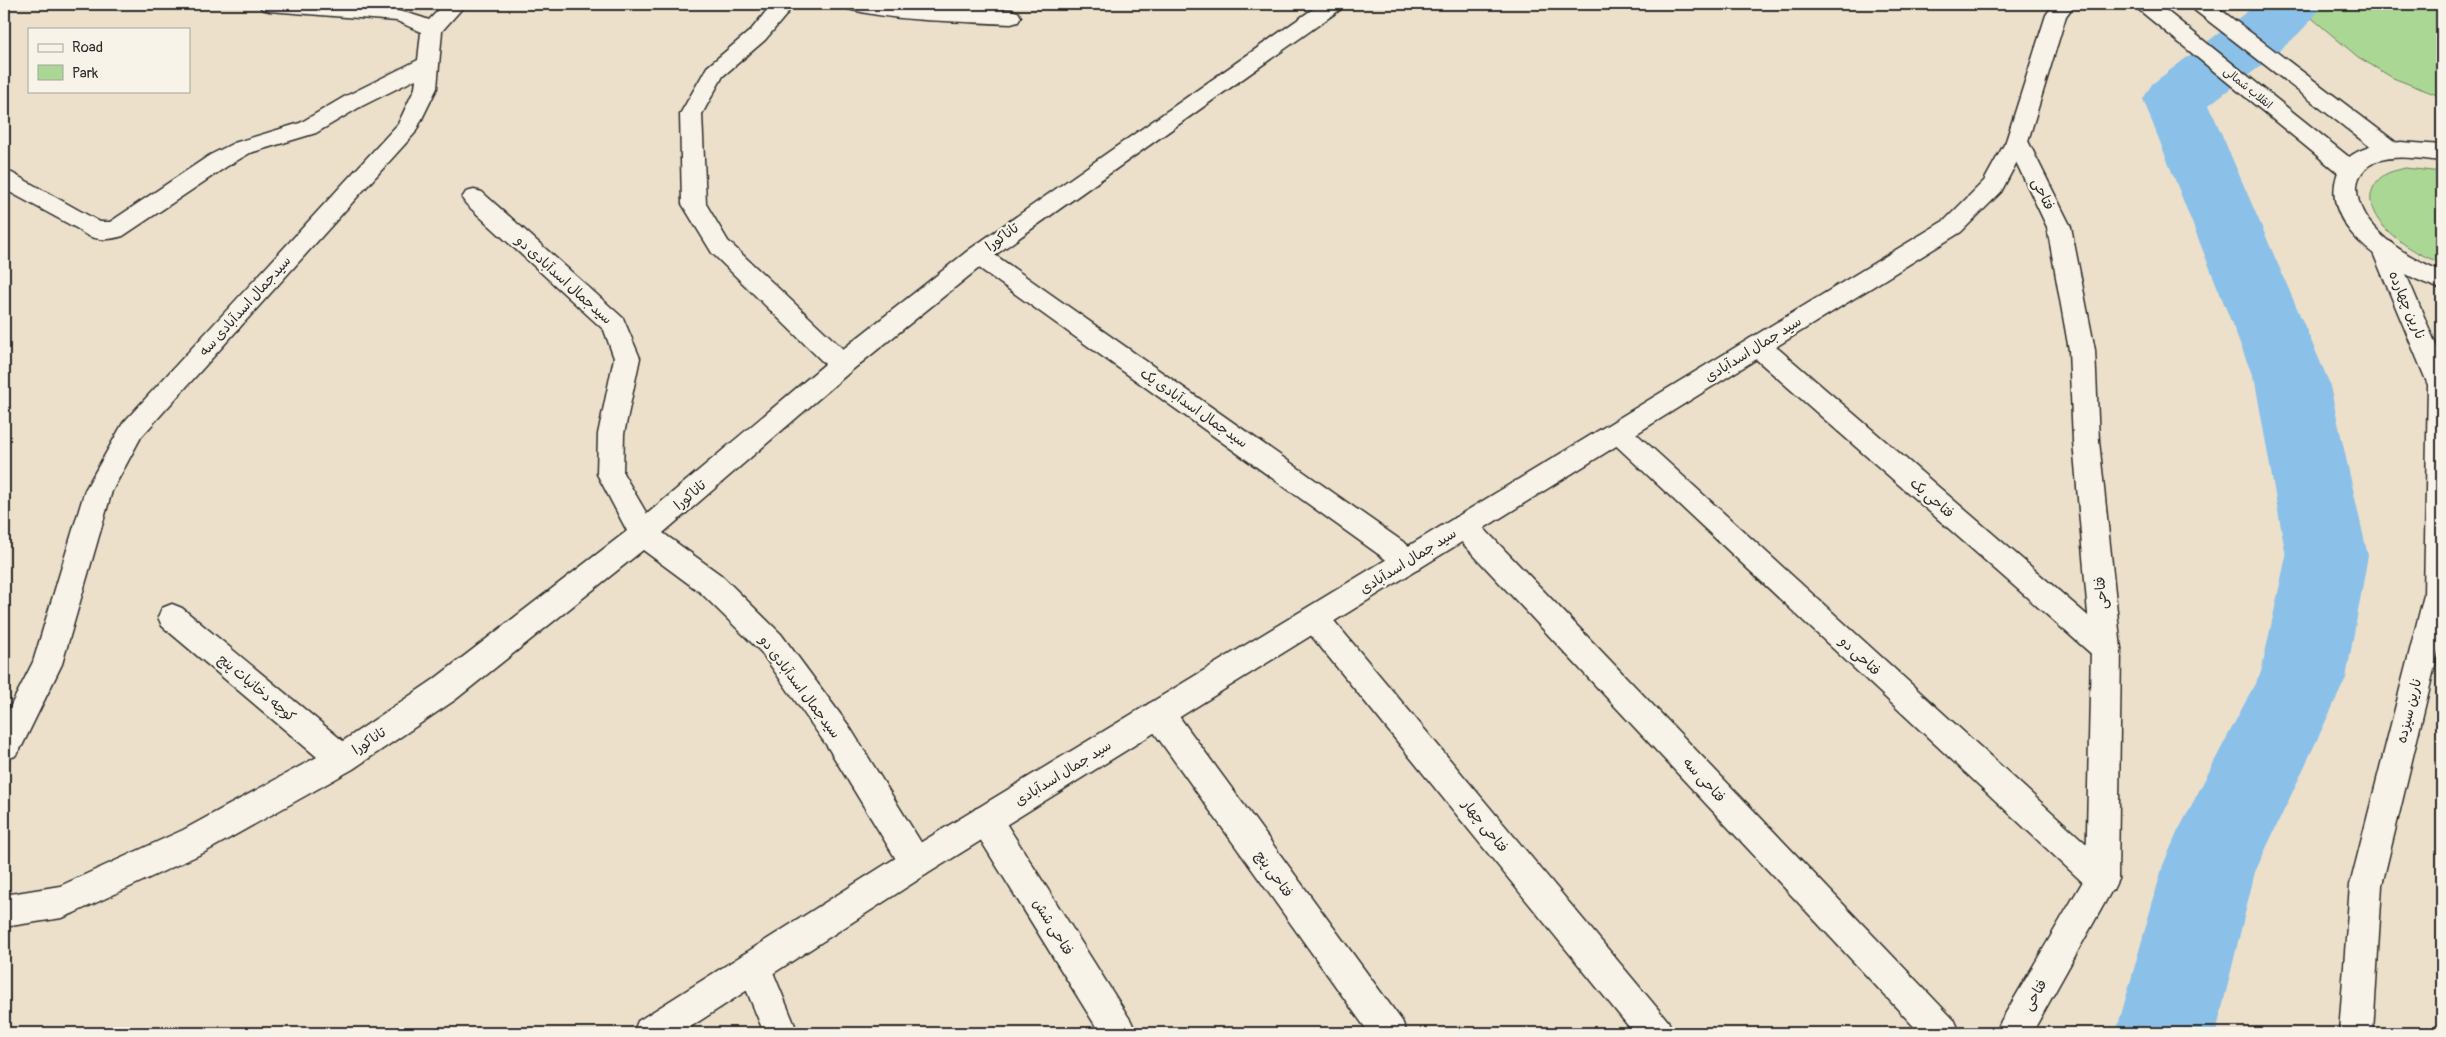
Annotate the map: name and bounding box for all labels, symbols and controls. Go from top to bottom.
legend [28,28,190,92]
text: Road [72,38,103,57]
text: Park [72,64,99,83]
street label: انقلاب شمالی [2221,65,2275,112]
street label: فتاحی [2028,175,2058,213]
street label: تاناکورا [982,219,1023,255]
street label: سیدجمال اسدآبادی دو [511,232,616,328]
street label: سیدجمال اسدآبادی سه [195,252,295,360]
street label: نارین چهارده [2384,268,2429,342]
street label: سید جمال اسدآبادی [1702,312,1804,386]
street label: سیدجمال اسدآبادی یک [1137,365,1251,451]
street label: فتاحی یک [1907,474,1957,522]
street label: تاناکورا [670,476,710,514]
street label: سید جمال اسدآبادی [1357,524,1459,598]
street label: فتاحی [2091,576,2111,610]
street label: سیدجمال اسدآبادی دو [755,632,844,742]
street label: فتاحی دو [1835,632,1884,679]
street label: کوچه دخانیات پنج [214,651,299,726]
street label: نارین سیزده [2393,677,2425,745]
street label: تاناکورا [349,723,390,758]
street label: سید جمال اسدآبادی [1012,736,1114,810]
street label: فتاحی سه [1679,754,1729,806]
street label: فتاحی چهار [1457,795,1511,856]
street label: فتاحی پنچ [1251,848,1296,901]
street label: فتاحی شش [1029,896,1077,958]
street label: فتاحی [2019,976,2051,1014]

